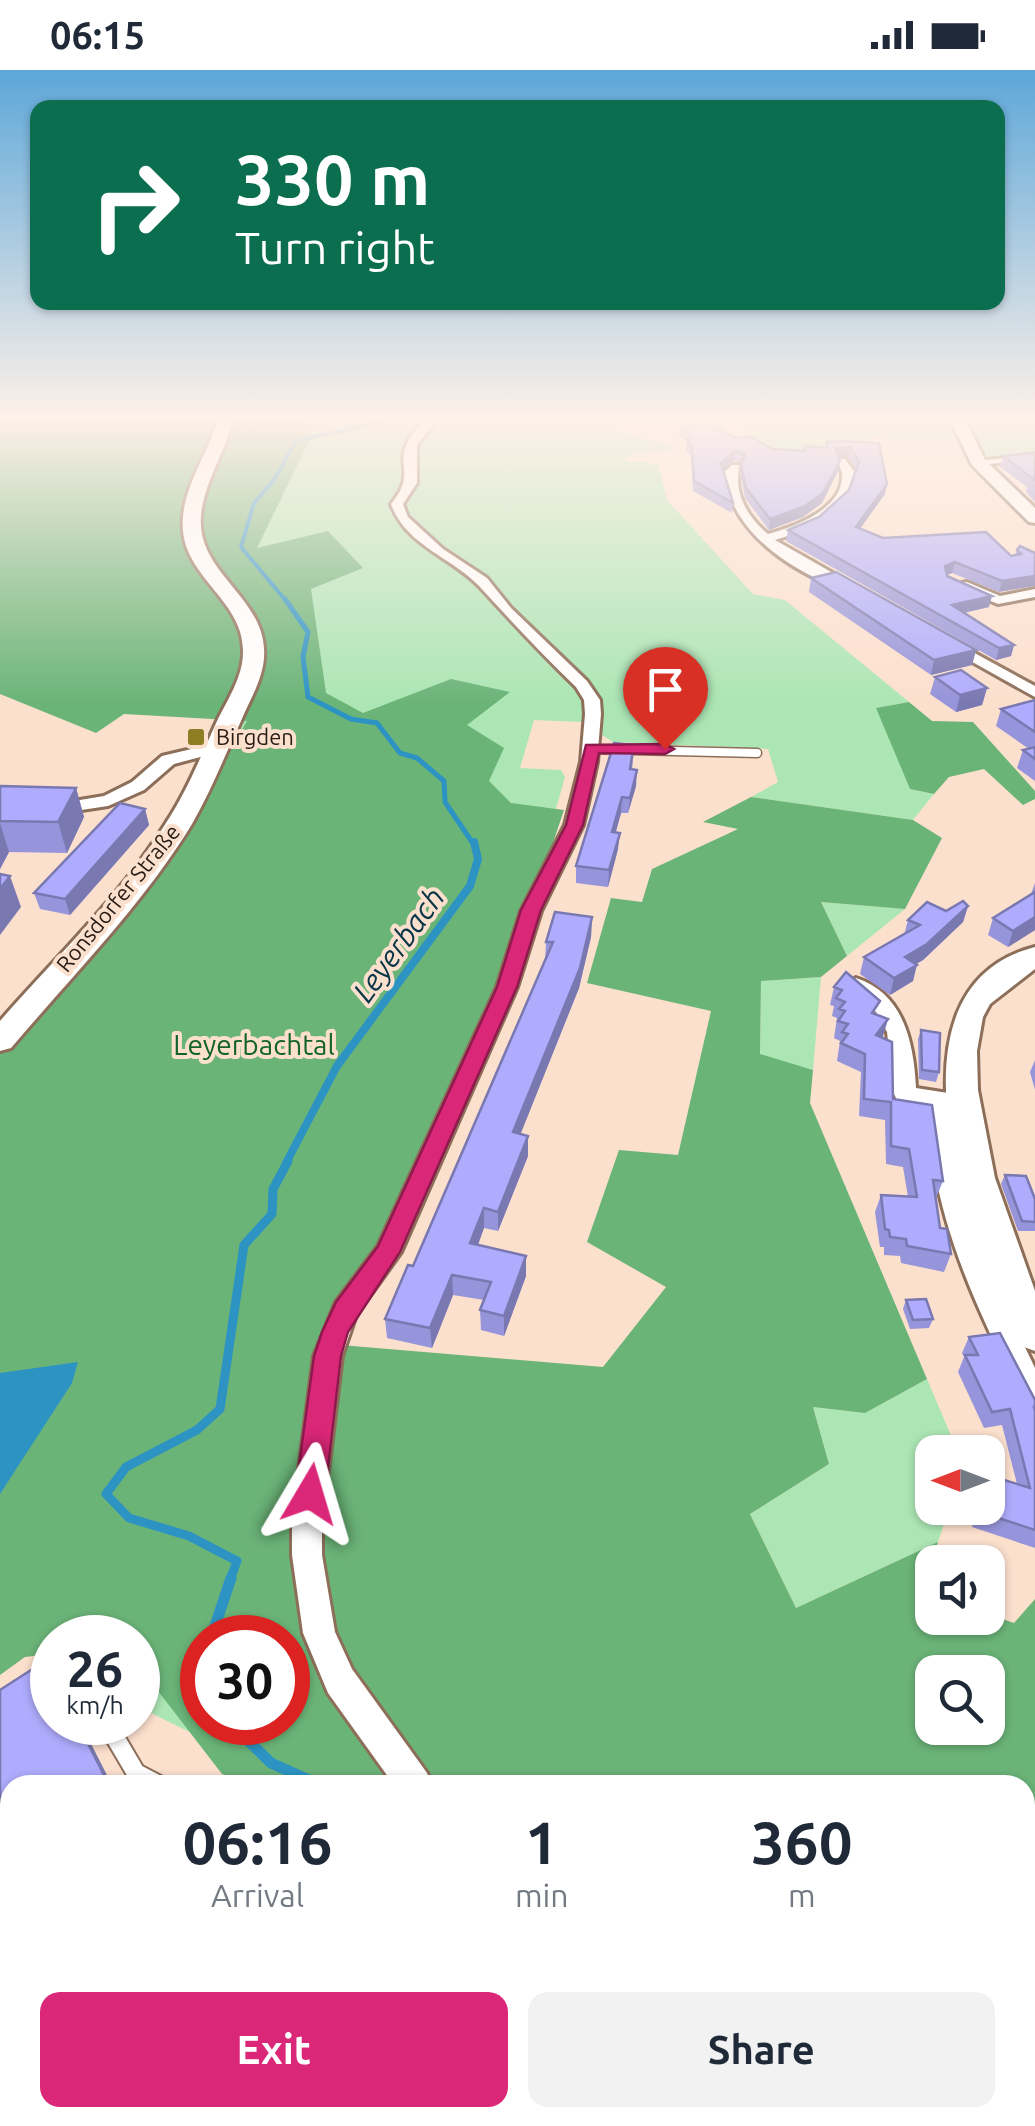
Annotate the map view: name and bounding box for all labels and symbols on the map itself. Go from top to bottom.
pin [623,647,708,750]
place label: Birgden [216,724,294,749]
marker: Birgden [185,726,207,748]
street label: Ronsdorfer Straße [51,819,185,976]
water label: Leyerbach [345,881,451,1008]
park label: Leyerbachtal [173,1029,335,1060]
north arrow [915,1435,1005,1525]
position arrow [258,1442,362,1546]
speed limit sign: 30 [180,1615,310,1745]

